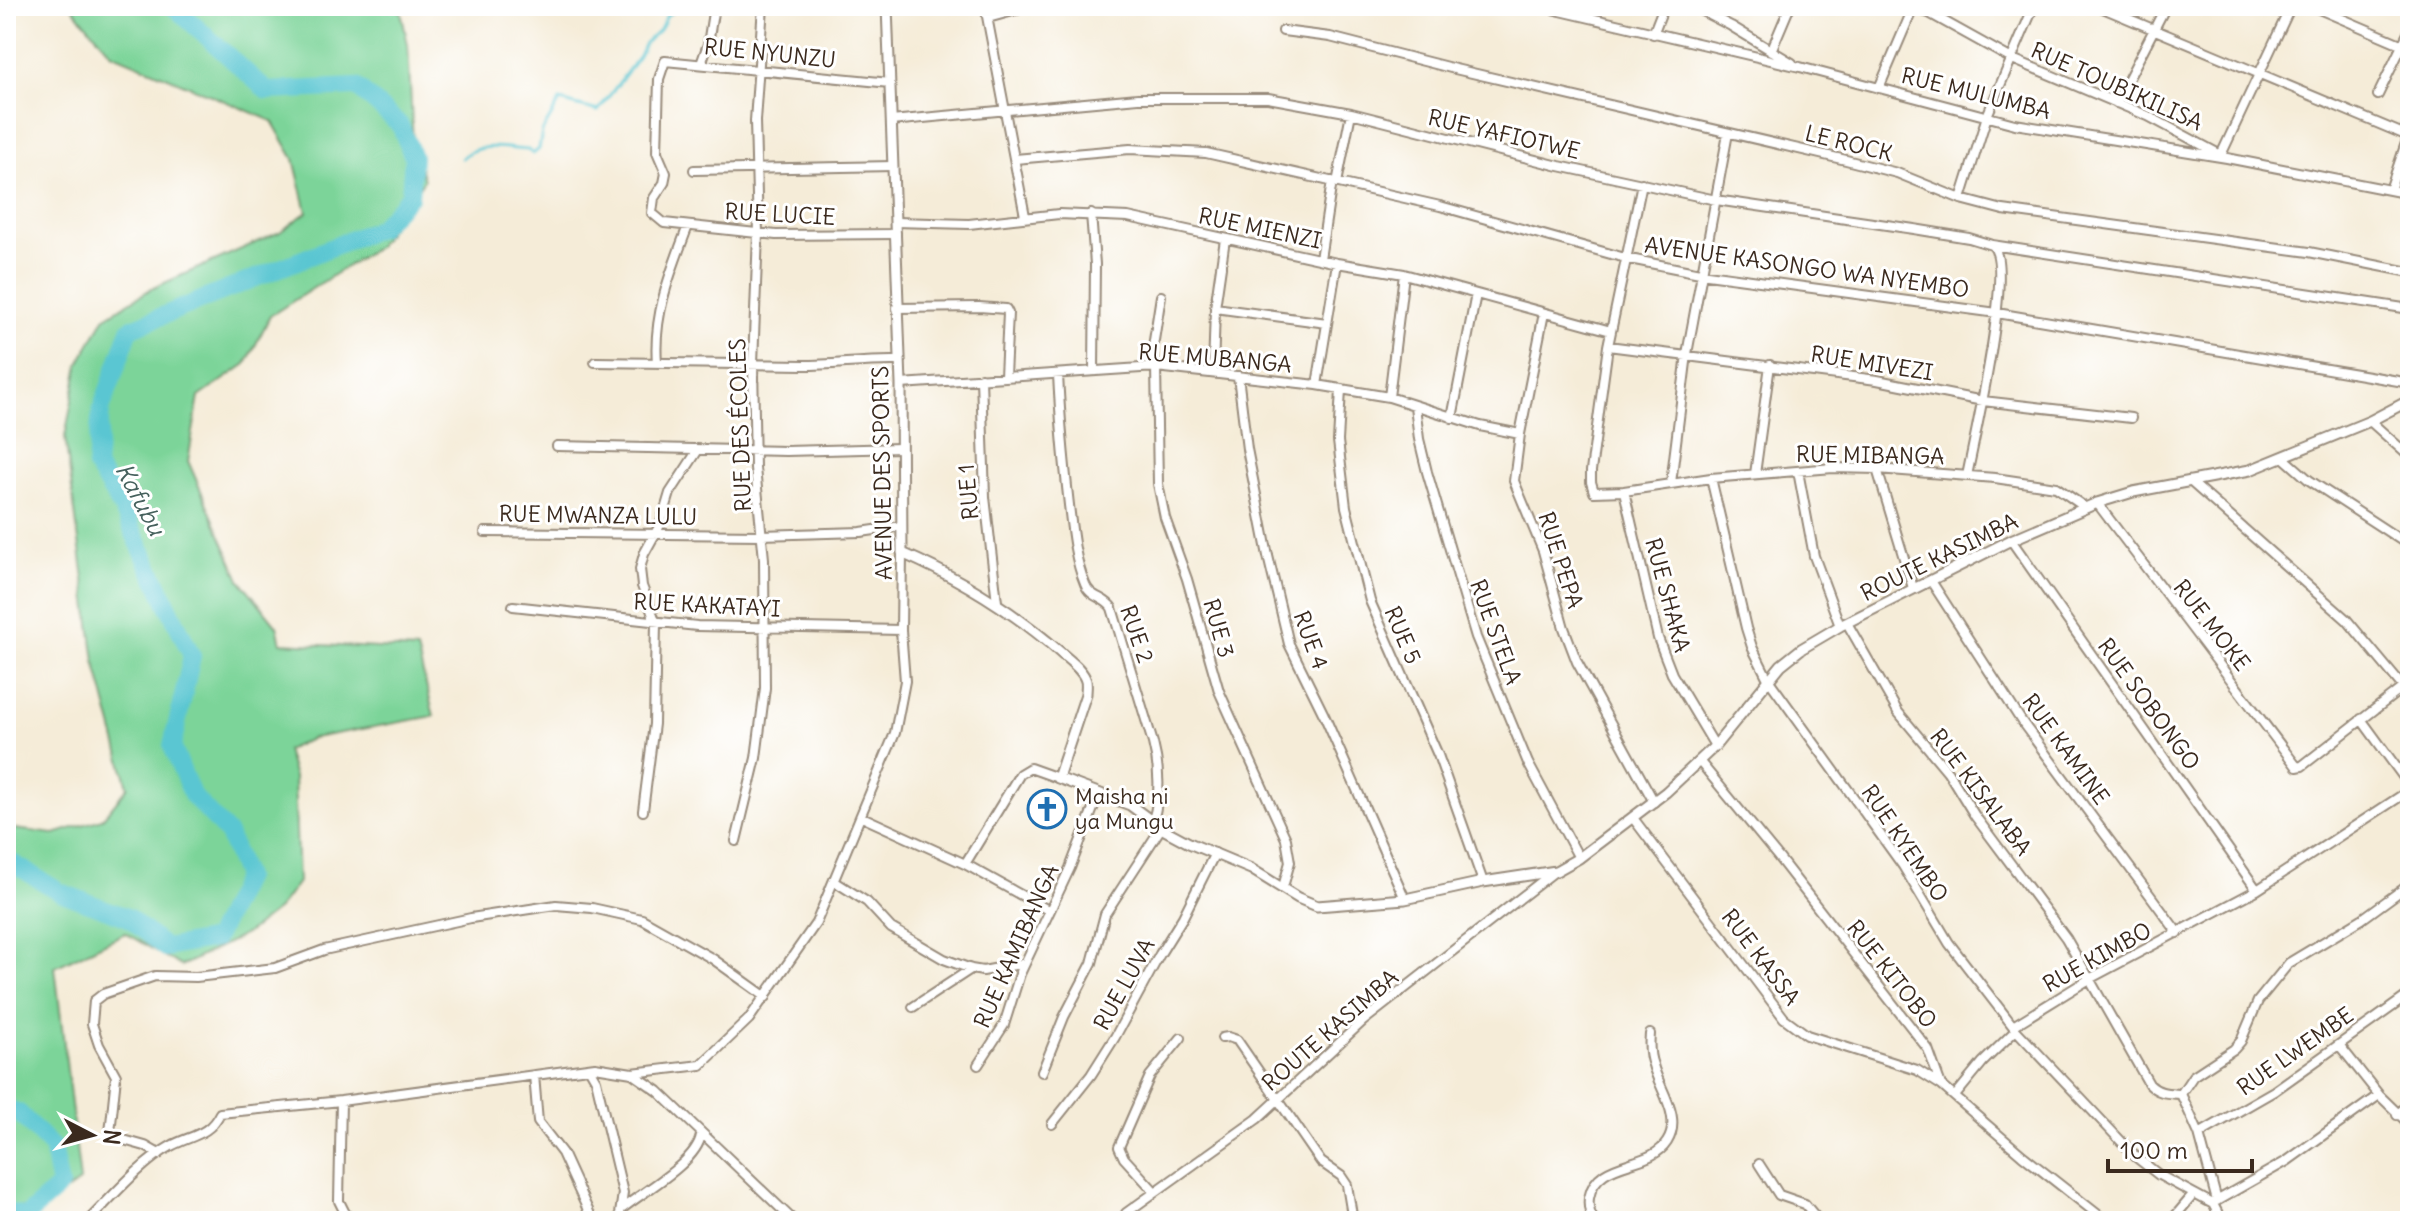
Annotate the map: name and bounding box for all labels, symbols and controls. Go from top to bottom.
street label: RUE NYUNZU [703,32,837,74]
street label: RUE TOUBIKILISA [2027,36,2207,136]
street label: RUE MULUMBA [1898,61,2054,125]
street label: RUE YAFIOTWE [1425,103,1583,165]
street label: LE ROCK [1802,119,1896,167]
street label: RUE LUCIE [724,197,836,231]
street label: RUE MIENZI [1196,201,1324,255]
street label: AVENUE KASONGO WA NYEMBO [1643,230,1971,304]
street label: RUE MUBANGA [1137,337,1293,379]
street label: RUE DES ÉCOLES [723,338,757,512]
street label: RUE MIVEZI [1809,340,1935,386]
street label: AVENUE DES SPORTS [866,366,898,580]
street label: RUE MIBANGA [1796,440,1944,470]
water label: Kafubu [110,458,173,542]
street label: RUE 1 [952,463,984,521]
street label: RUE MWANZA LULU [499,499,697,531]
street label: ROUTE KASIMBA [1856,507,2022,607]
street label: RUE PEPA [1532,508,1590,612]
street label: RUE SHAKA [1639,535,1697,655]
street label: RUE MOKE [2168,574,2256,676]
street label: RUE STELA [1464,576,1528,688]
street label: RUE KAKATAYI [633,587,781,623]
street label: RUE 3 [1197,595,1241,661]
street label: RUE 2 [1114,601,1160,667]
street label: RUE 5 [1378,602,1428,668]
street label: RUE 4 [1288,607,1334,673]
street label: RUE SOBONGO [2092,633,2206,775]
street label: RUE KAMINE [2016,688,2116,810]
street label: RUE KISALABA [1924,723,2038,861]
street label: RUE KYEMBO [1856,779,1954,907]
place label: Maisha ni ya Mungu [1075,782,1174,835]
church icon: Maisha ni ya Mungu [1026,788,1068,830]
street label: RUE KAMIBANGA [967,860,1065,1032]
street label: RUE KASSA [1716,903,1806,1011]
street label: RUE KITOBO [1841,914,1943,1034]
street label: RUE KIMBO [2038,916,2156,998]
street label: RUE LUVA [1087,933,1161,1035]
street label: ROUTE KASIMBA [1256,963,1404,1097]
street label: RUE LWEMBE [2231,1001,2359,1101]
north arrow [52,1095,132,1175]
scale bar [2108,1123,2252,1173]
text: N [97,1128,127,1146]
text: 100 m [2120,1135,2188,1165]

